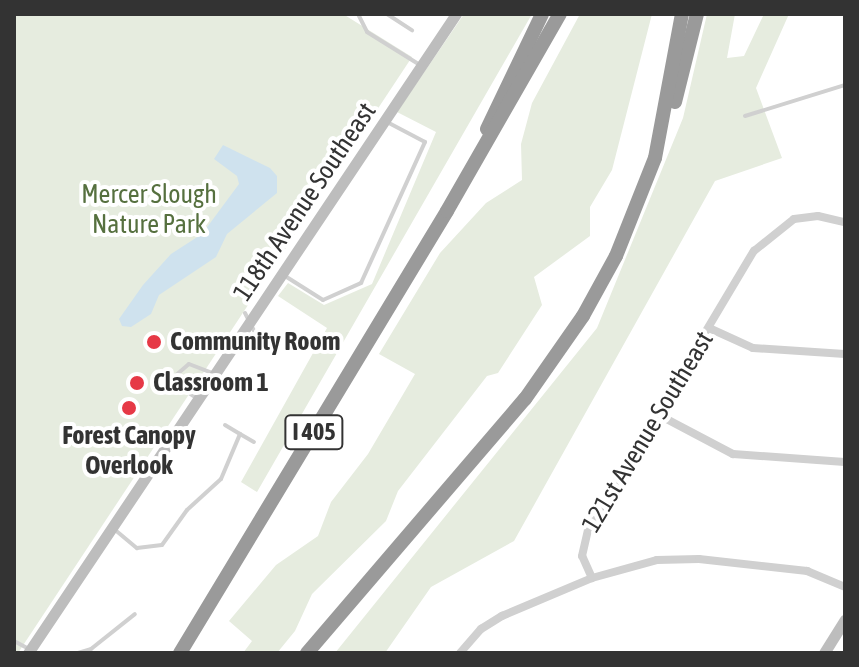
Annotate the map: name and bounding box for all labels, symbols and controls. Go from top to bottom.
street label: 118th Avenue Southeast [227,97,383,307]
park label: Mercer Slough Nature Park [81,179,217,240]
place label: Community Room [170,326,340,358]
street label: 121st Avenue Southeast [576,326,720,538]
marker: Community Room [145,333,163,351]
place label: Classroom 1 [153,367,269,399]
marker: Classroom 1 [128,374,146,392]
marker: Forest Canopy Overlook [120,399,138,417]
road number: I 405 [284,412,344,452]
place label: Forest Canopy Overlook [62,420,196,482]

